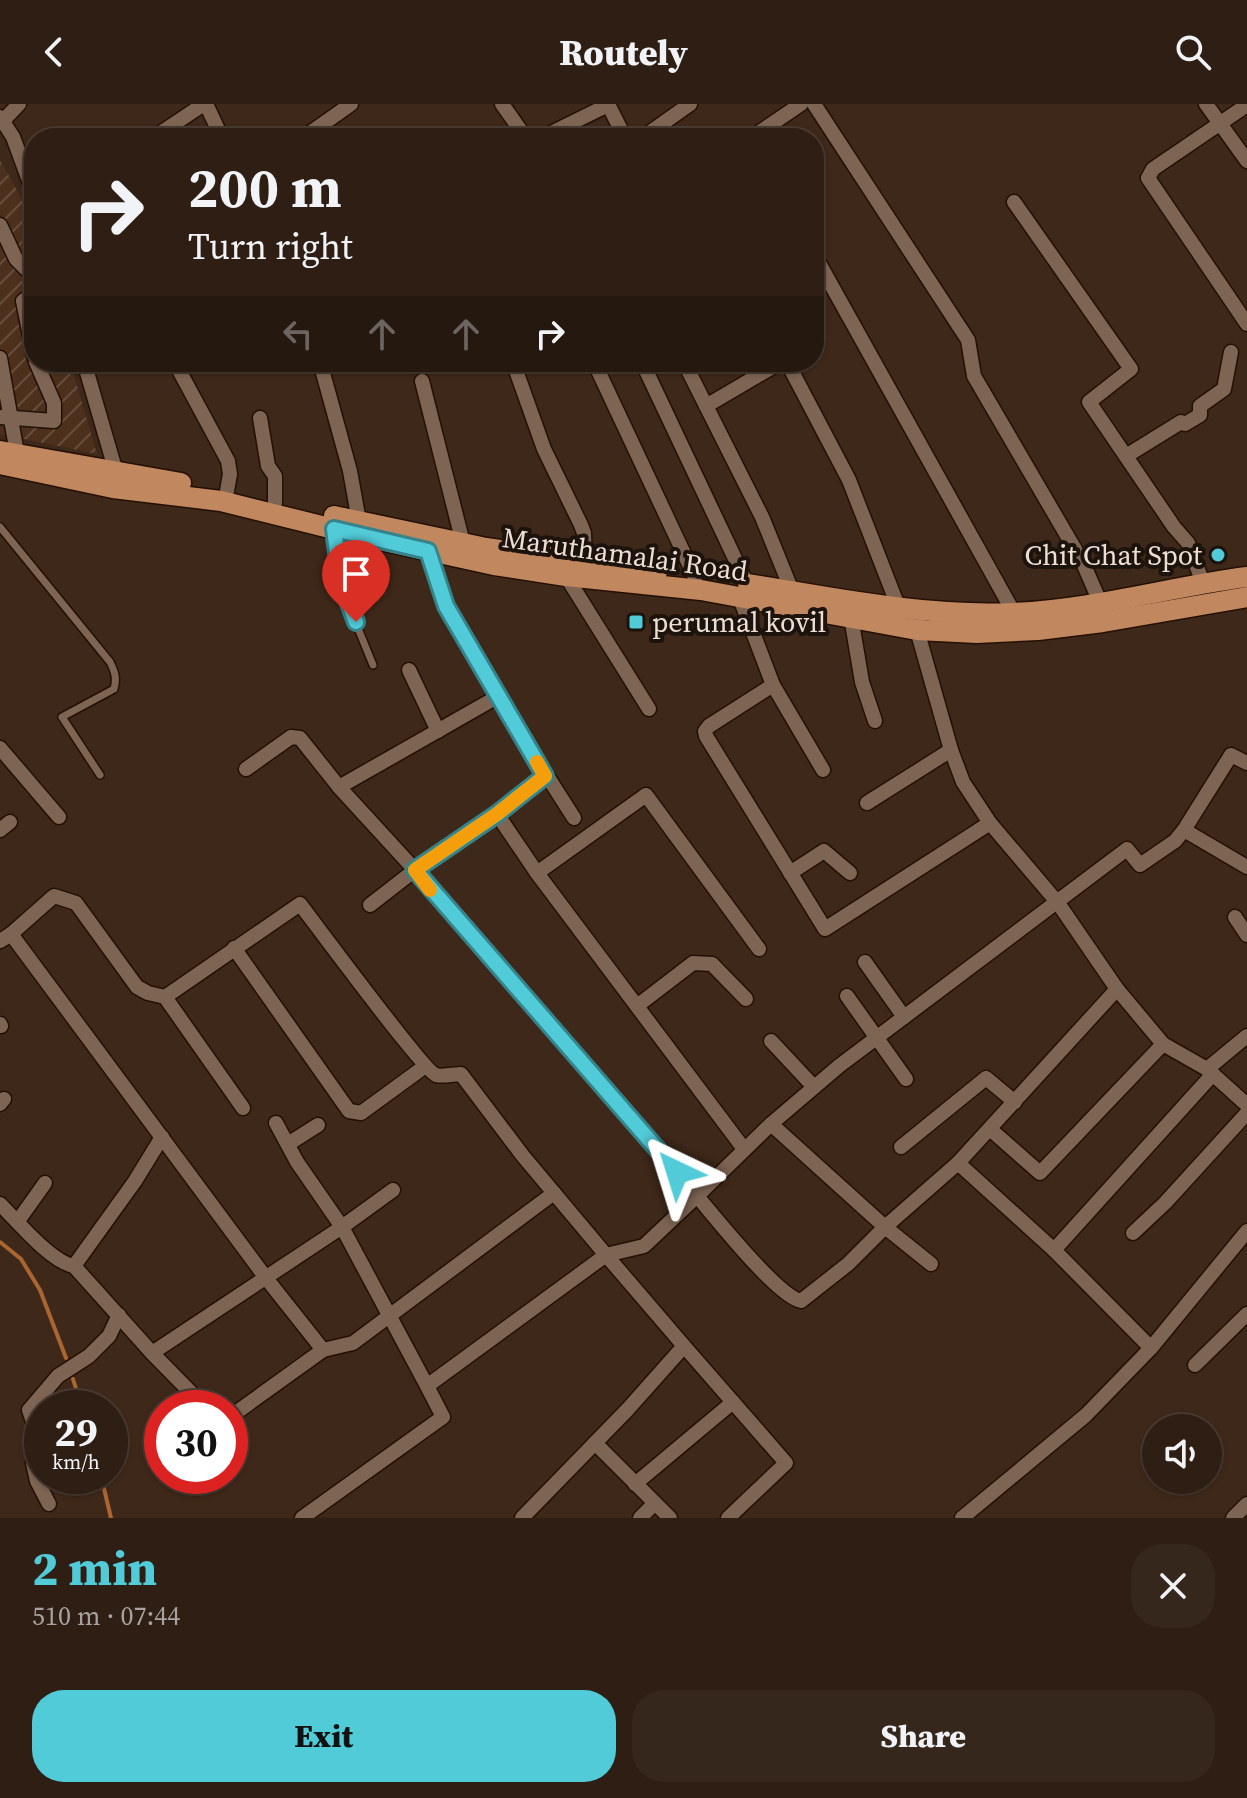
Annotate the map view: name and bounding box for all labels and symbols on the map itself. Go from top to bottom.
street label: Maruthamalai Road [500,518,750,590]
place label: Chit Chat Spot [1025,536,1203,574]
pin [322,540,390,622]
marker: Chit Chat Spot [1209,546,1227,564]
place label: perumal kovil [652,603,826,641]
marker: perumal kovil [627,613,645,631]
position arrow [635,1130,719,1214]
speed limit sign: 30 [144,1390,248,1494]

